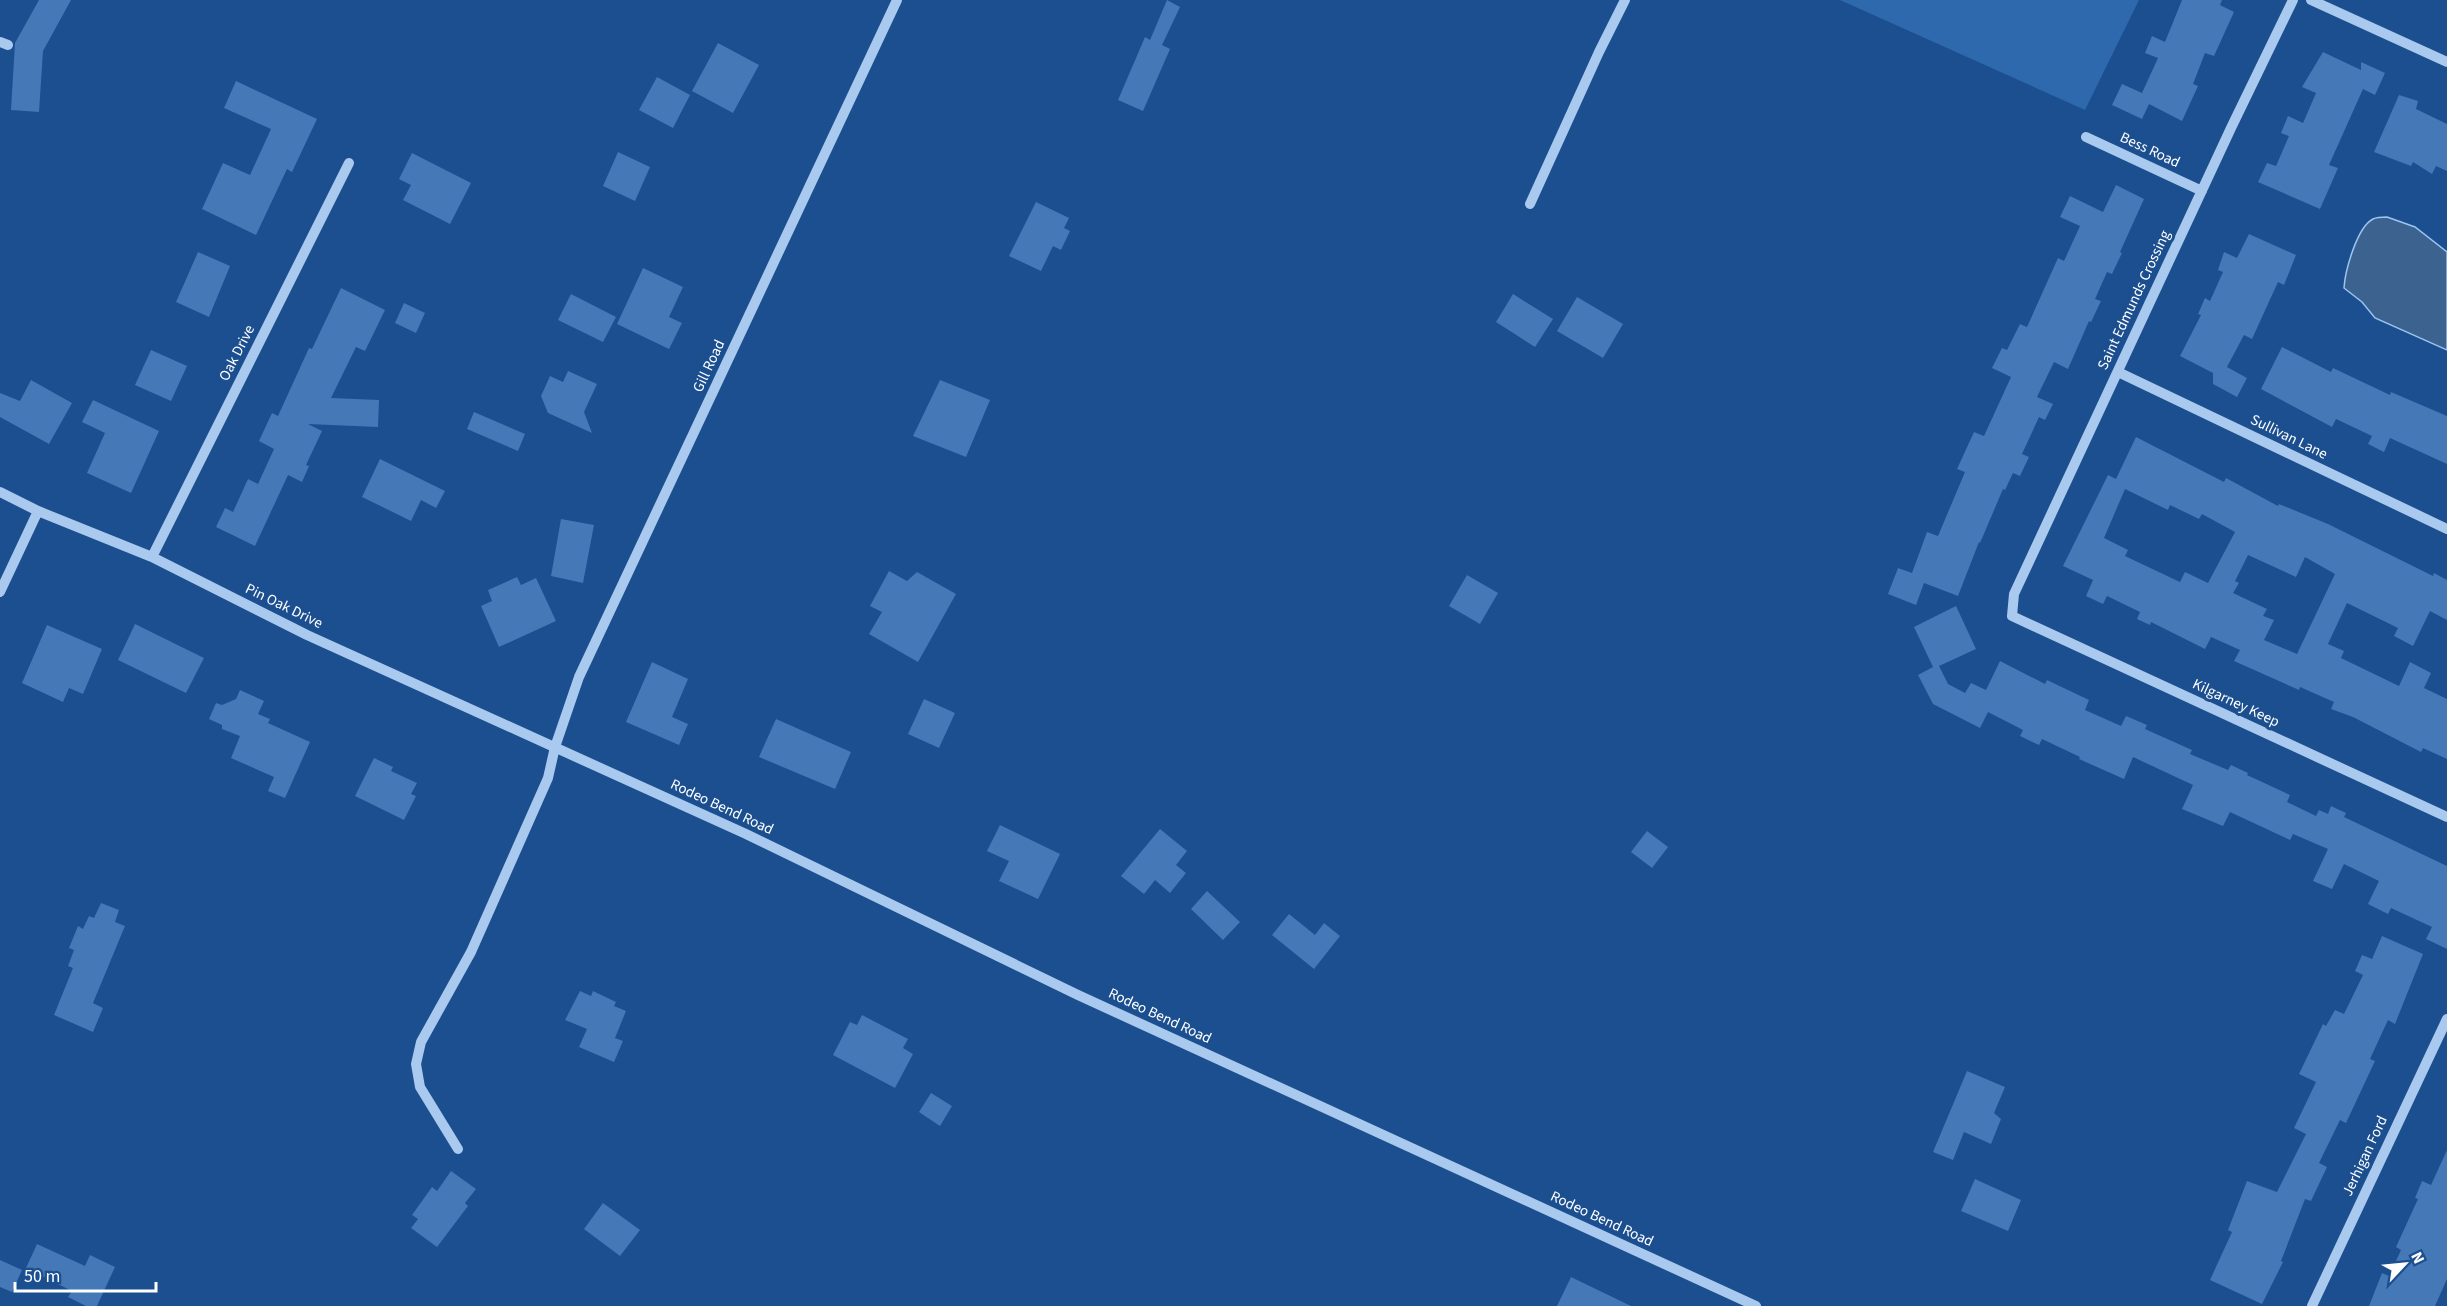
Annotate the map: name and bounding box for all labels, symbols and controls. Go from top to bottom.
street label: Bess Road [2117,127,2183,173]
street label: Saint Edmunds Crossing [2092,226,2176,373]
street label: Oak Drive [214,321,260,385]
street label: Gill Road [688,336,730,396]
street label: Sullivan Lane [2247,409,2331,465]
street label: Pin Oak Drive [242,578,326,634]
street label: Kilgarney Keep [2189,674,2283,732]
street label: Rodeo Bend Road [667,774,777,840]
street label: Rodeo Bend Road [1105,983,1215,1049]
street label: Jerhigan Ford [2337,1112,2393,1200]
street label: Rodeo Bend Road [1547,1186,1657,1252]
north arrow [2375,1234,2435,1294]
text: N [2405,1248,2430,1267]
scale bar [15,1255,156,1293]
text: 50 m [24,1264,60,1289]

